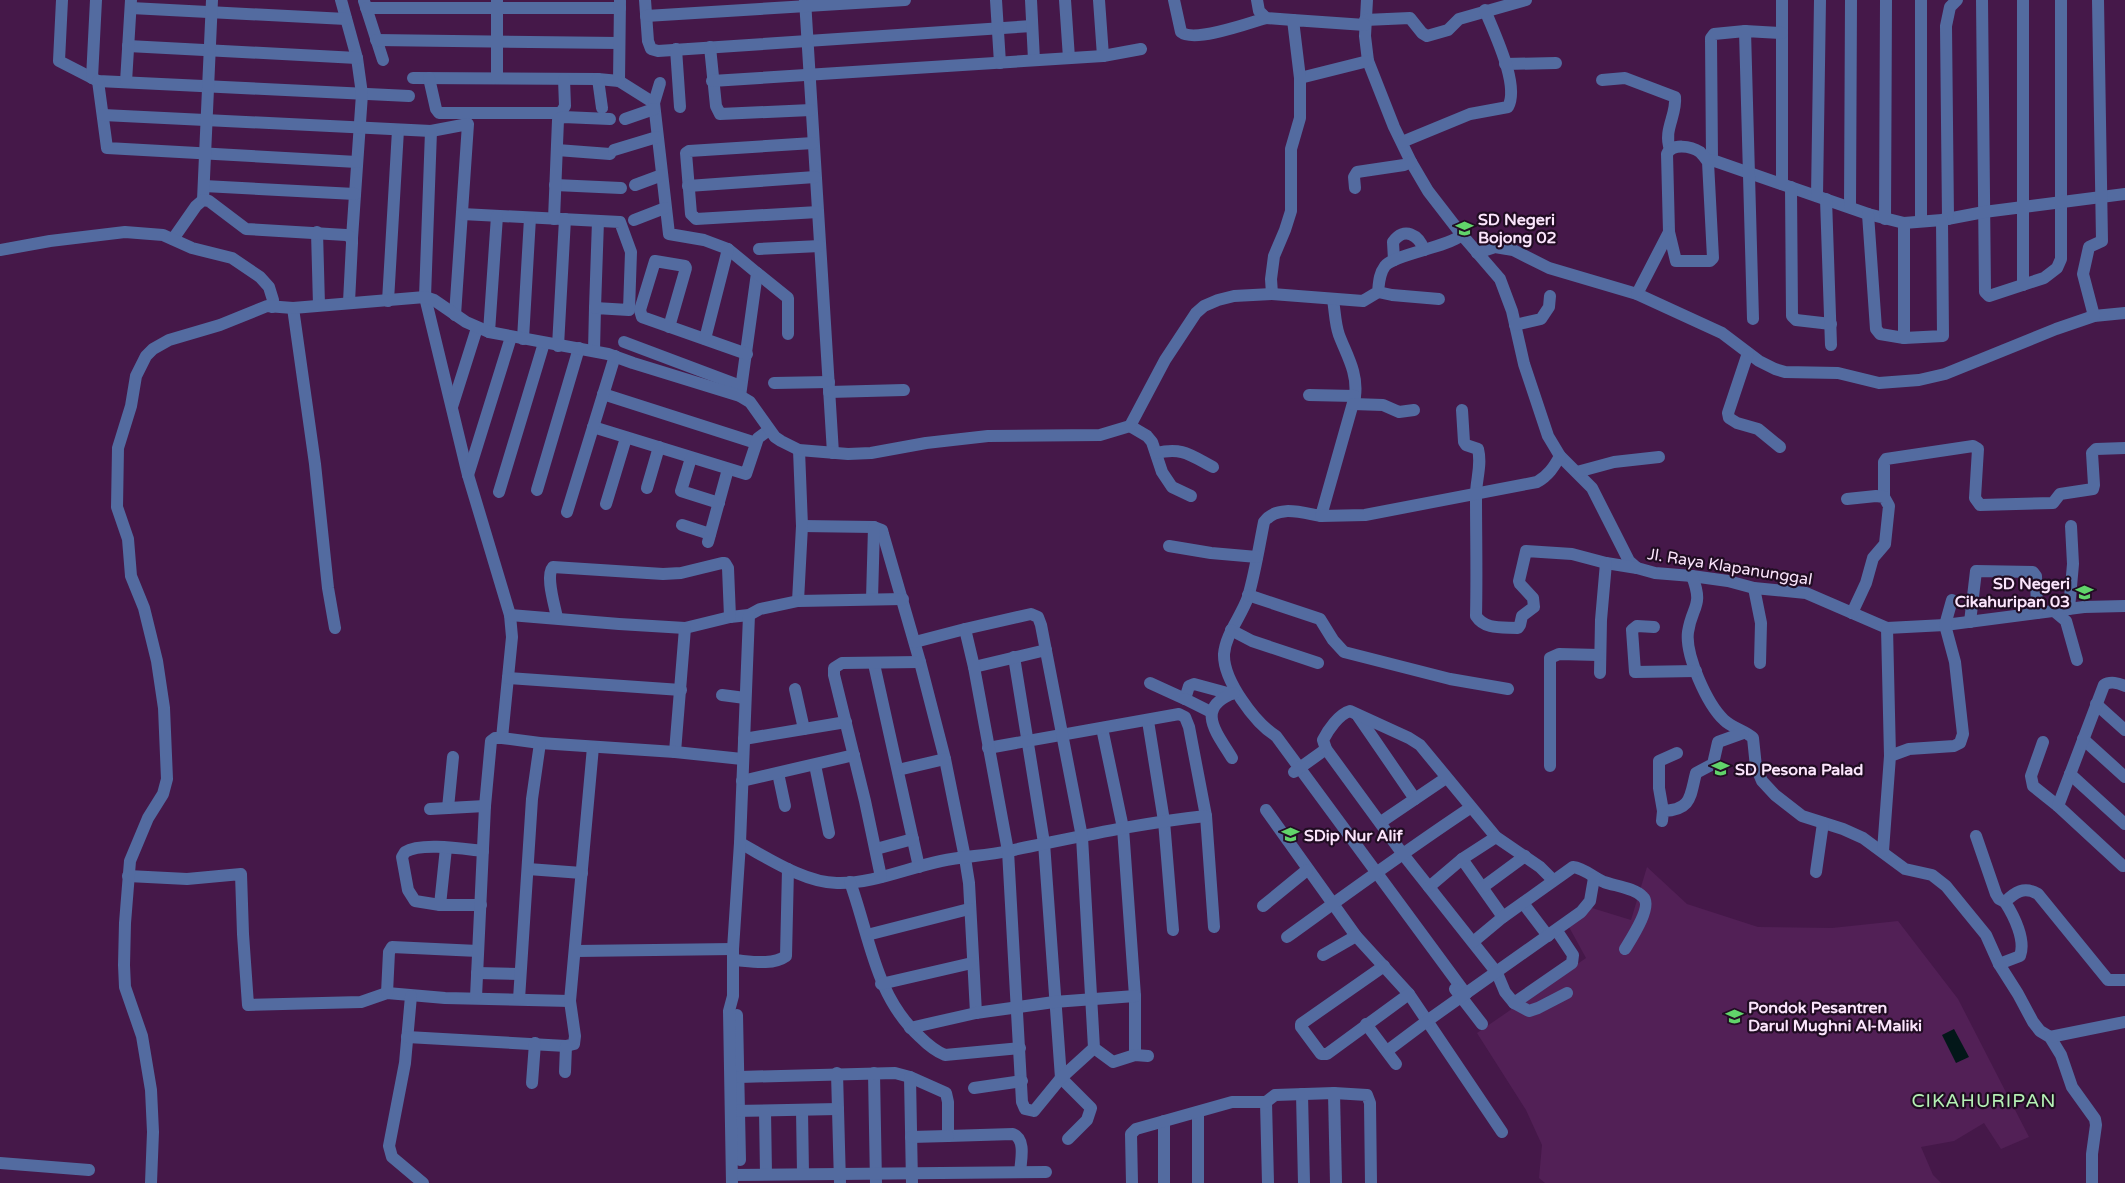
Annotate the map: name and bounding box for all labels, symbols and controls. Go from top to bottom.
place label: SD Negeri Bojong 02 [1478,210,1557,248]
school or university icon: SD Negeri Bojong 02 [1454,218,1474,238]
street label: Jl. Raya Klapanunggal [1646,544,1814,590]
place label: SD Negeri Cikahuripan 03 [1955,574,2070,612]
school or university icon: SD Negeri Cikahuripan 03 [2074,582,2094,602]
school or university icon: SD Pesona Palad [1711,759,1731,779]
place label: SD Pesona Palad [1735,760,1863,780]
school or university icon: SDip Nur Alif [1280,825,1300,845]
place label: SDip Nur Alif [1304,826,1403,846]
place label: Pondok Pesantren Darul Mughni Al-Maliki [1748,998,1922,1036]
school or university icon: Pondok Pesantren Darul Mughni Al-Maliki [1724,1006,1744,1026]
district label: CIKAHURIPAN [1911,1090,2057,1112]

